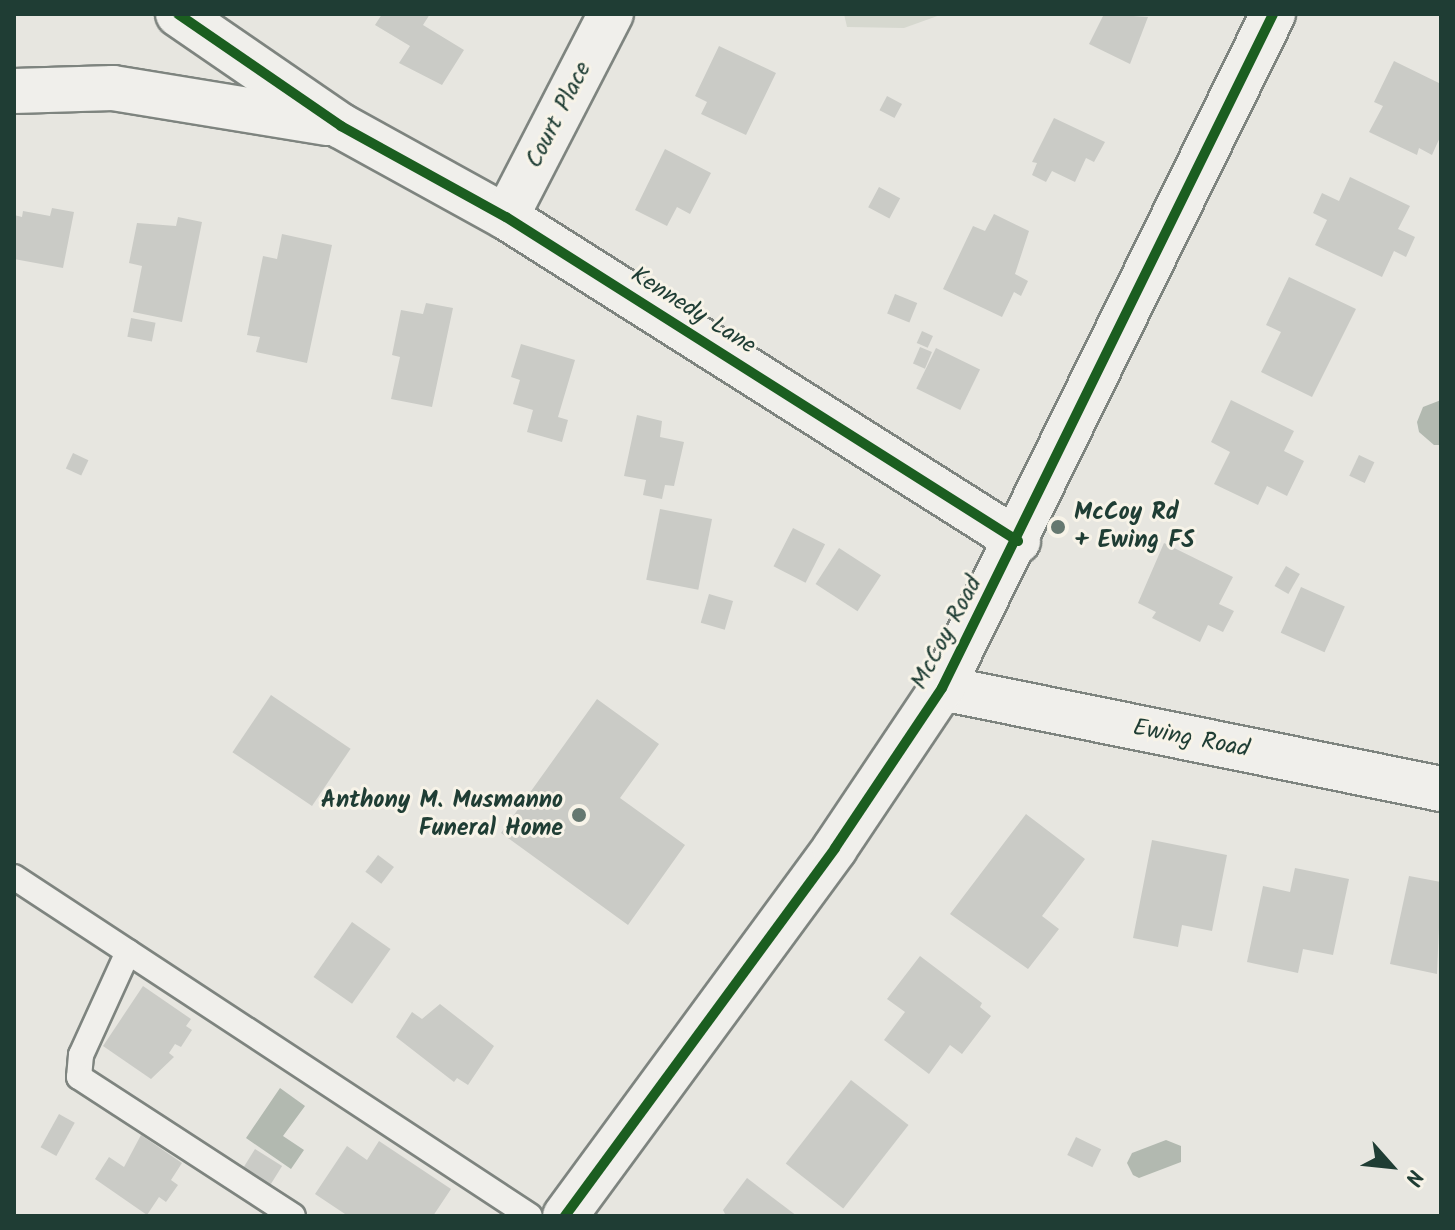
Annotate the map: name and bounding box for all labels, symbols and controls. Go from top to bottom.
street label: Court Place [520,57,598,173]
street label: Kennedy Lane [625,261,761,361]
place label: McCoy Rd + Ewing FS [1074,499,1194,555]
marker: McCoy Rd + Ewing FS [1049,518,1067,536]
street label: McCoy Road [905,572,989,694]
street label: Ewing Road [1130,714,1252,764]
place label: Anthony M. Musmanno Funeral Home [321,787,563,843]
marker: Anthony M. Musmanno Funeral Home [570,806,588,824]
north arrow [1351,1126,1431,1206]
text: N [1394,1163,1432,1191]

